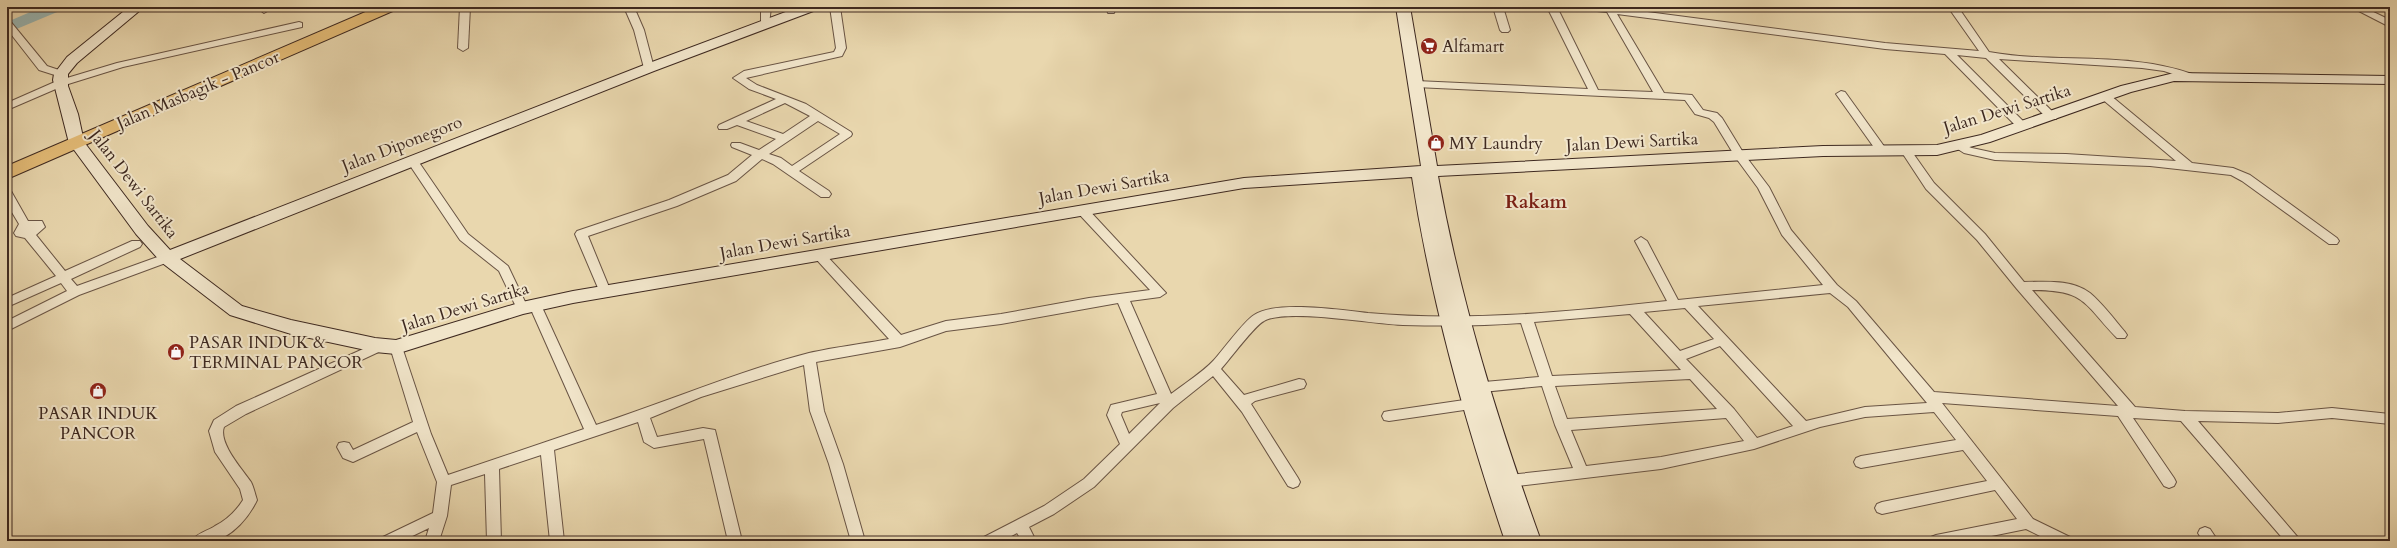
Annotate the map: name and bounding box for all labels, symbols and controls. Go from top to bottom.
place label: Alfamart [1442,35,1505,58]
supermarket icon: Alfamart [1419,36,1439,56]
street label: Jalan Masbagik - Pancor [110,45,284,136]
street label: Jalan Dewi Sartika [1938,78,2074,140]
street label: Jalan Diponegoro [336,110,466,179]
street label: Jalan Dewi Sartika [82,122,184,244]
street label: Jalan Dewi Sartika [1562,127,1699,157]
place label: MY Laundry [1449,132,1543,155]
shop icon: MY Laundry [1426,133,1446,153]
street label: Jalan Dewi Sartika [1034,164,1172,210]
district label: Rakam [1505,189,1568,215]
street label: Jalan Dewi Sartika [715,219,853,265]
street label: Jalan Dewi Sartika [396,276,532,338]
place label: PASAR INDUK & TERMINAL PANCOR [189,331,363,374]
shop icon: PASAR INDUK & TERMINAL PANCOR [166,342,186,362]
shop icon: PASAR INDUK PANCOR [88,381,108,401]
place label: PASAR INDUK PANCOR [38,402,158,445]

